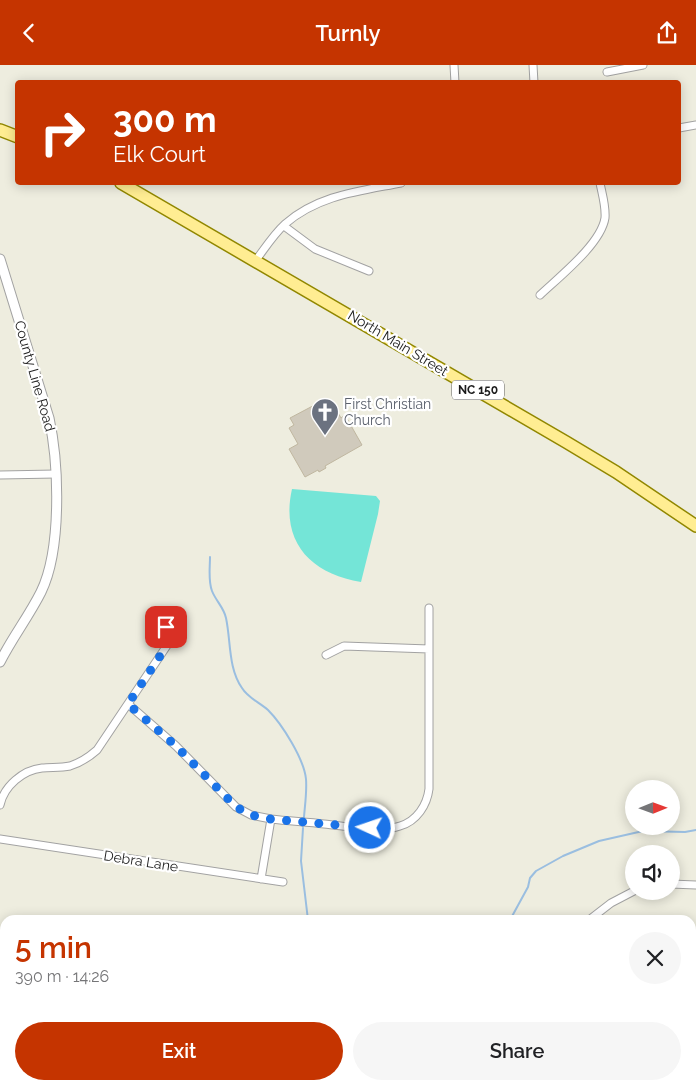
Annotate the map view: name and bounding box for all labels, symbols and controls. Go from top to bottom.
icon: back [15,19,43,47]
icon: share [653,19,681,47]
text: Turnly [315,20,381,46]
text: 300 m [113,99,217,140]
icon: right [30,100,95,165]
text: Elk Court [113,141,206,167]
street label: North Main Street [345,307,451,379]
street label: County Line Road [12,319,58,433]
road number: NC 150 [452,381,504,399]
place label: First Christian Church [344,396,431,428]
church icon: First Christian Church [310,397,340,436]
pin [145,606,187,648]
icon: arrive [152,613,180,641]
north arrow [625,780,680,835]
map controls [625,780,680,900]
position arrow [343,801,395,853]
button: sound [625,845,680,900]
street label: Debra Lane [103,847,179,875]
text: 5 min [15,930,92,965]
button: close [629,932,681,984]
text: 390 m · 14:26 [15,967,109,986]
button: Exit [15,1022,343,1080]
button: Share [353,1022,681,1080]

